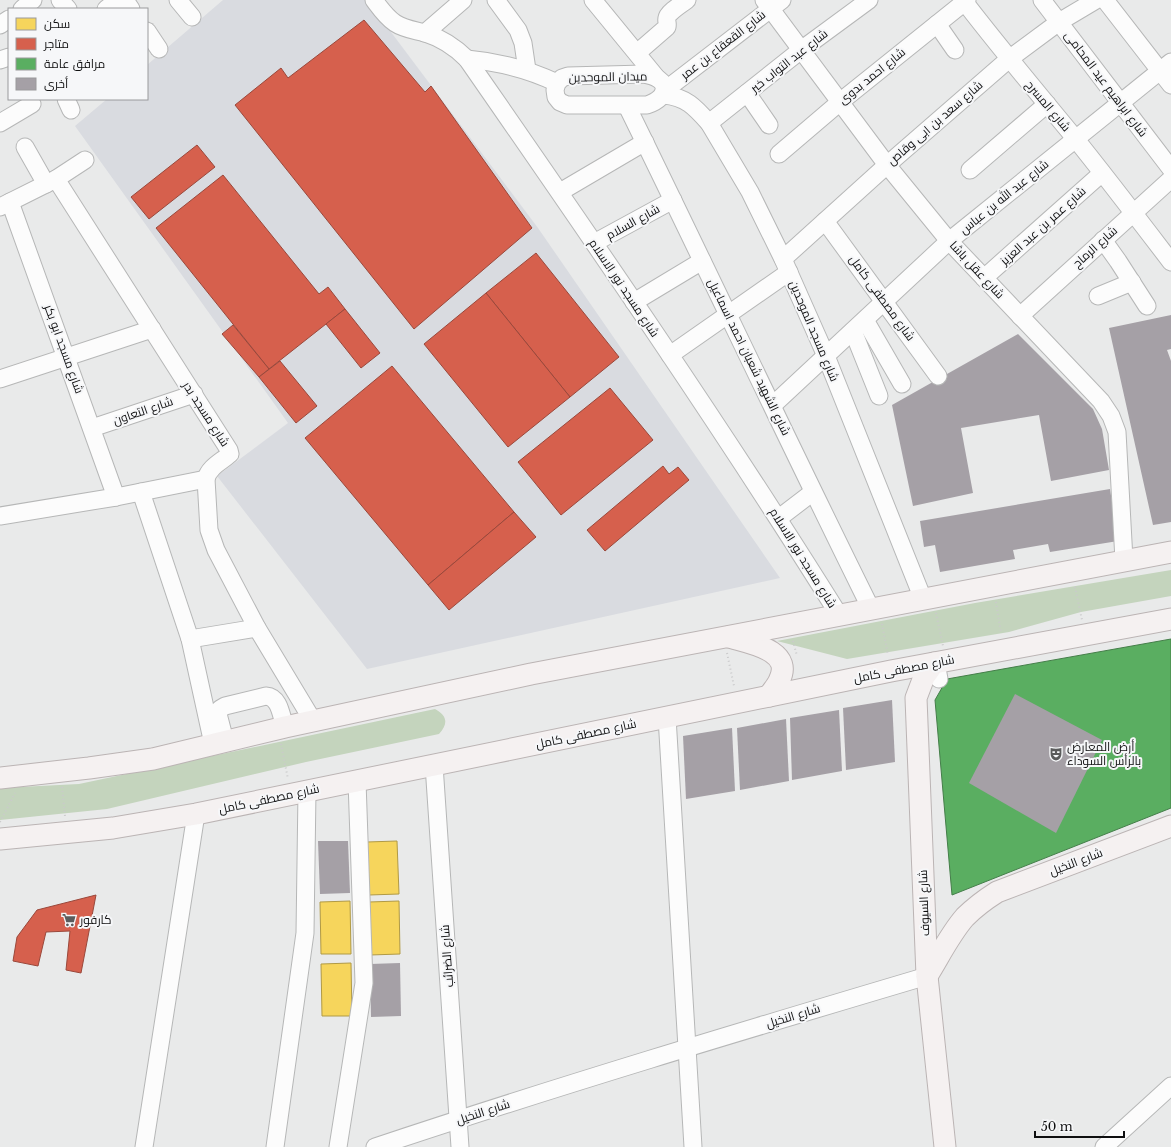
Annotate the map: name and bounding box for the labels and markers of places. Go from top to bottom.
place label: أرض المعارض بالرأس السوداء [1067,739,1141,768]
theatre icon: أرض المعارض بالرأس السوداء [1048,746,1064,762]
supermarket icon: كارفور [61,912,77,928]
place label: كارفور [79,912,112,927]

